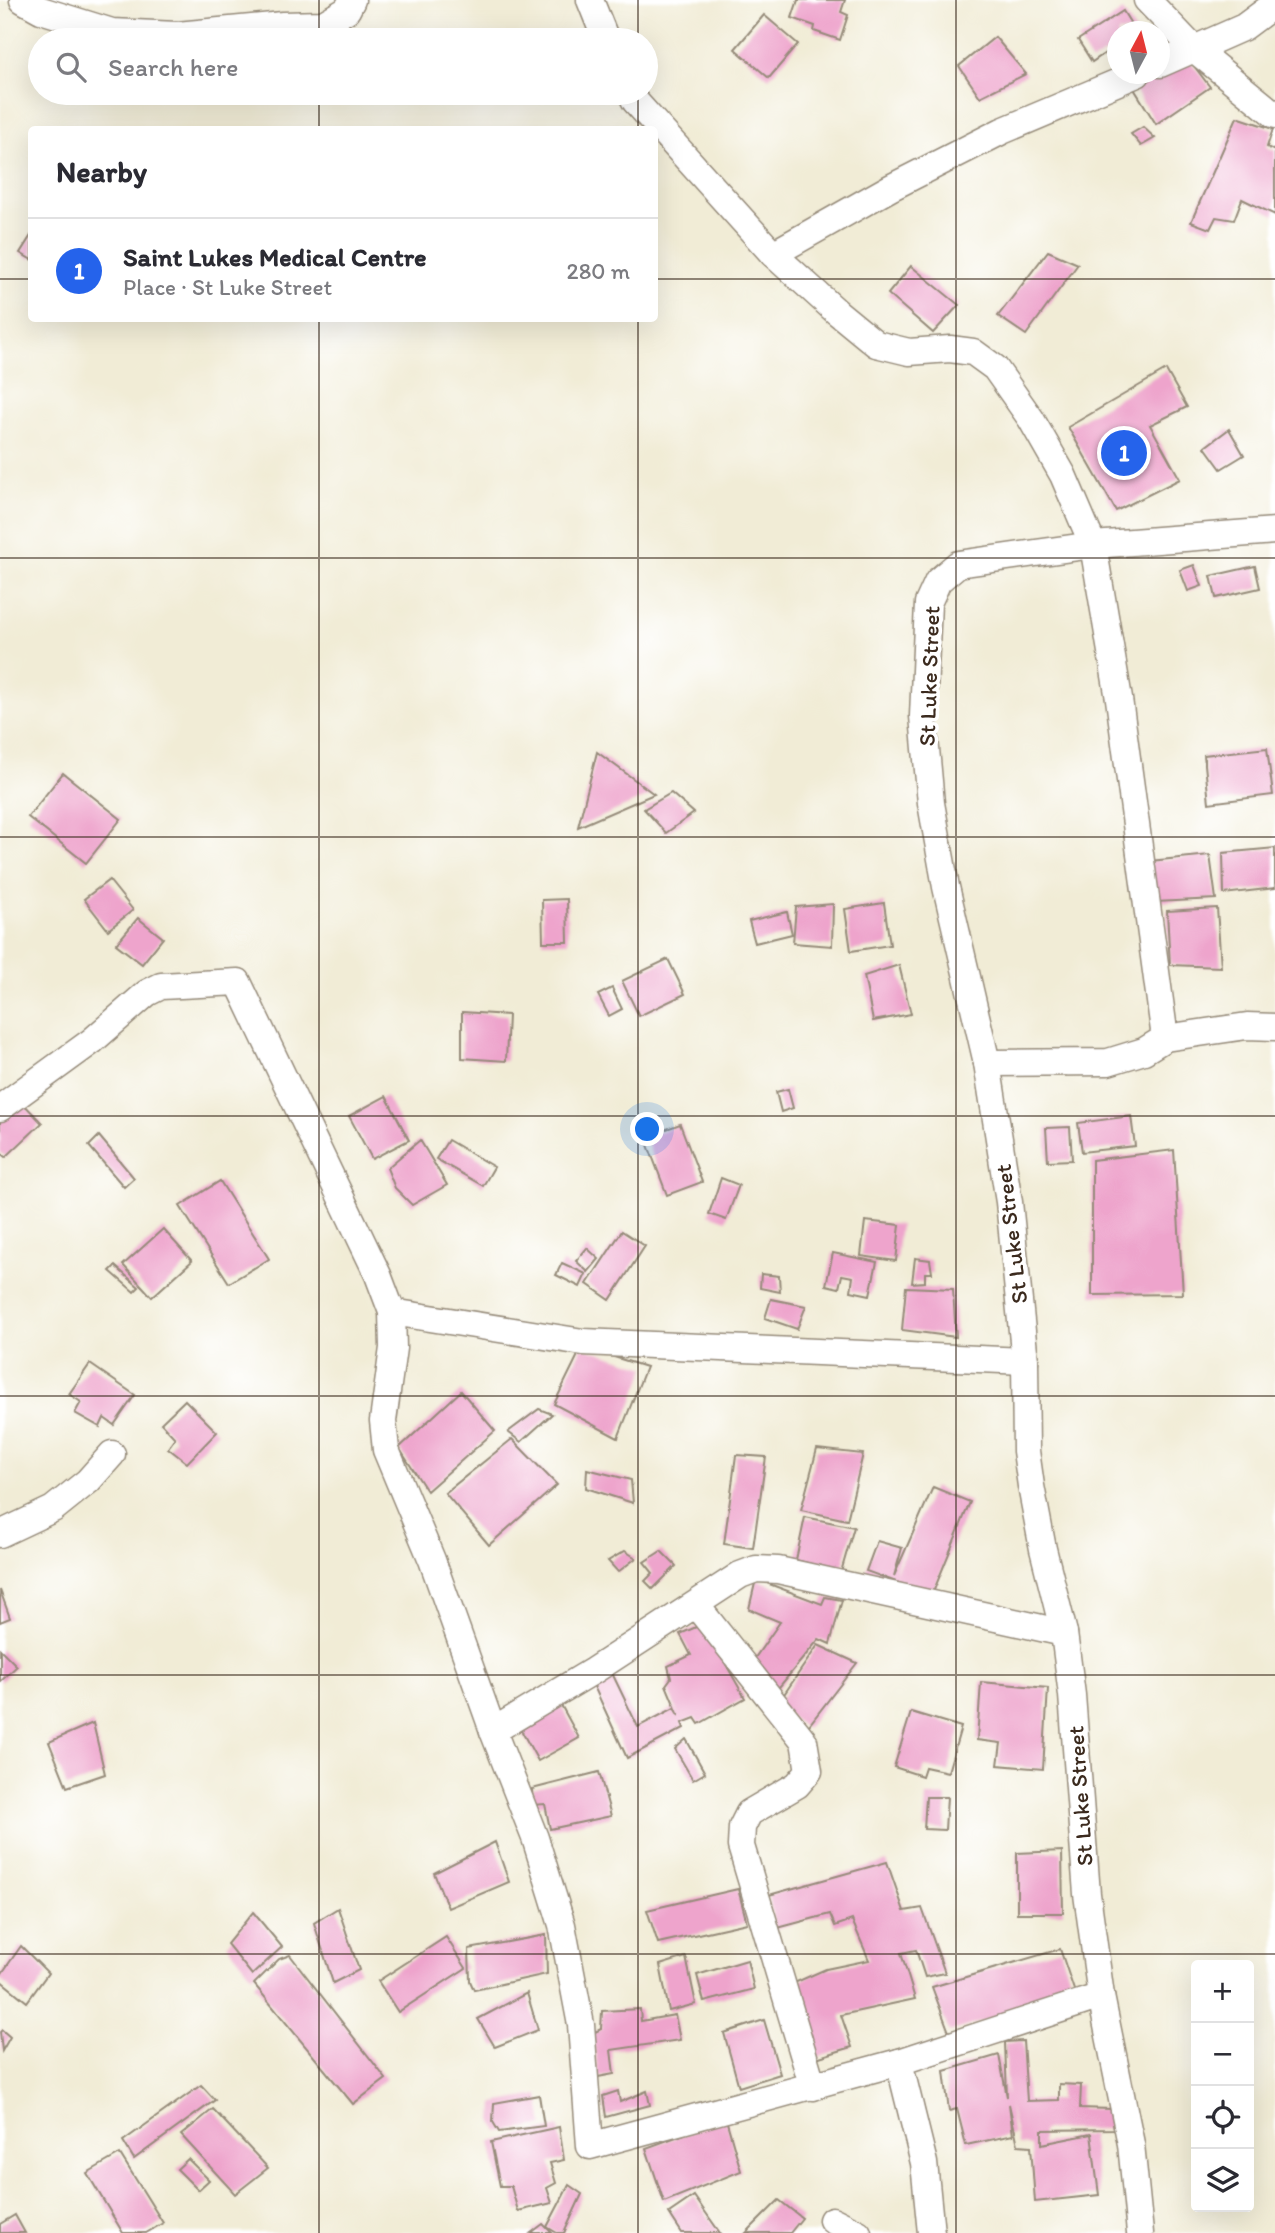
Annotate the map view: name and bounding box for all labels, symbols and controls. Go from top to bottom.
north arrow [1107,21,1170,84]
search box [28,28,658,105]
icon: search [52,48,90,86]
text: Search here [108,51,238,83]
text: Nearby [56,153,147,190]
text: Saint Lukes Medical Centre [123,241,427,273]
text: 1 [74,257,84,285]
text: 280 m [567,257,630,285]
text: Place · St Luke Street [123,273,332,301]
pin: 1 [1101,427,1147,479]
street label: St Luke Street [913,605,945,747]
your location [630,1112,664,1146]
street label: St Luke Street [989,1162,1033,1305]
street label: St Luke Street [1061,1725,1099,1867]
map controls [1191,1960,1254,2212]
button: + [1191,1960,1254,2023]
button: − [1191,2023,1254,2086]
button: locate [1191,2086,1254,2149]
button: layers [1191,2149,1254,2212]

